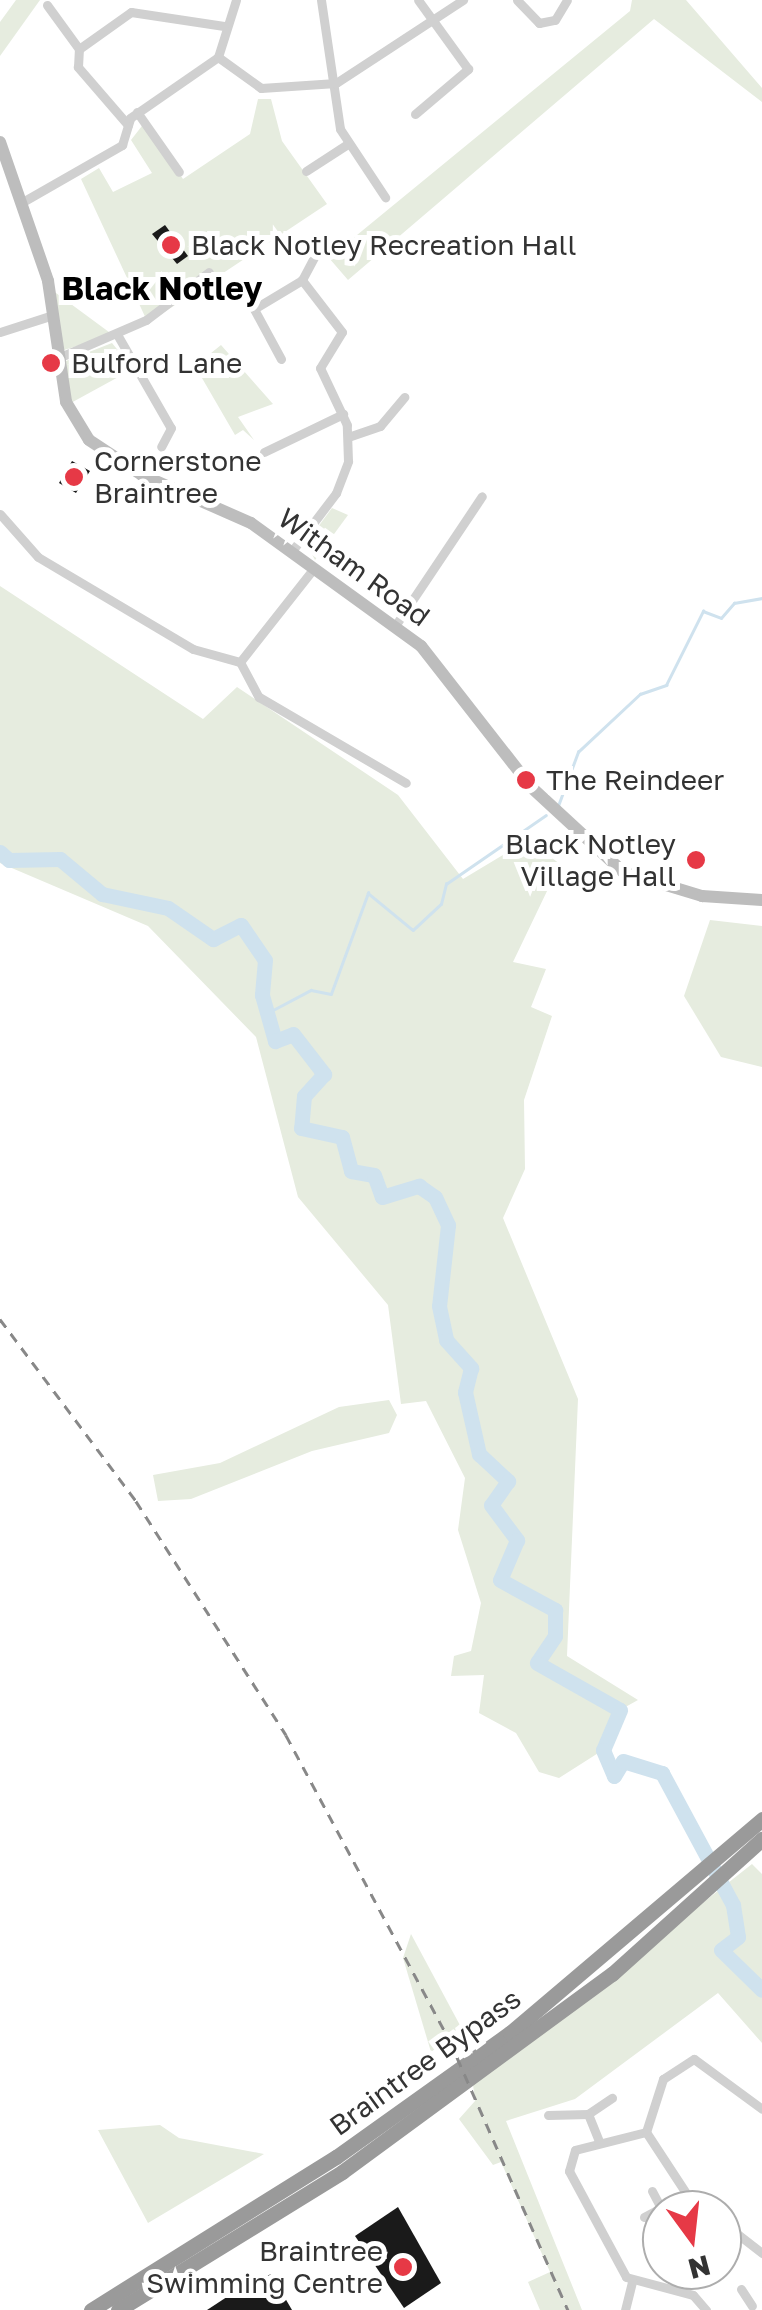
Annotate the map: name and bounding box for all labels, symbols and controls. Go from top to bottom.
place label: Black Notley Recreation Hall [191,228,576,262]
marker: Black Notley Recreation Hall [160,234,182,256]
district label: Black Notley [62,269,262,307]
place label: Bulford Lane [71,346,242,380]
marker: Bulford Lane [40,352,62,374]
place label: Cornerstone Braintree [94,444,261,510]
marker: Cornerstone Braintree [63,466,85,488]
street label: Witham Road [272,501,436,633]
place label: The Reindeer [546,763,724,797]
marker: The Reindeer [515,769,537,791]
place label: Black Notley Village Hall [505,827,676,893]
marker: Black Notley Village Hall [685,849,707,871]
street label: Braintree Bypass [323,1981,527,2143]
north arrow [642,2190,742,2290]
place label: Braintree Swimming Centre [146,2234,383,2300]
text: N [685,2249,714,2286]
marker: Braintree Swimming Centre [392,2256,414,2278]

